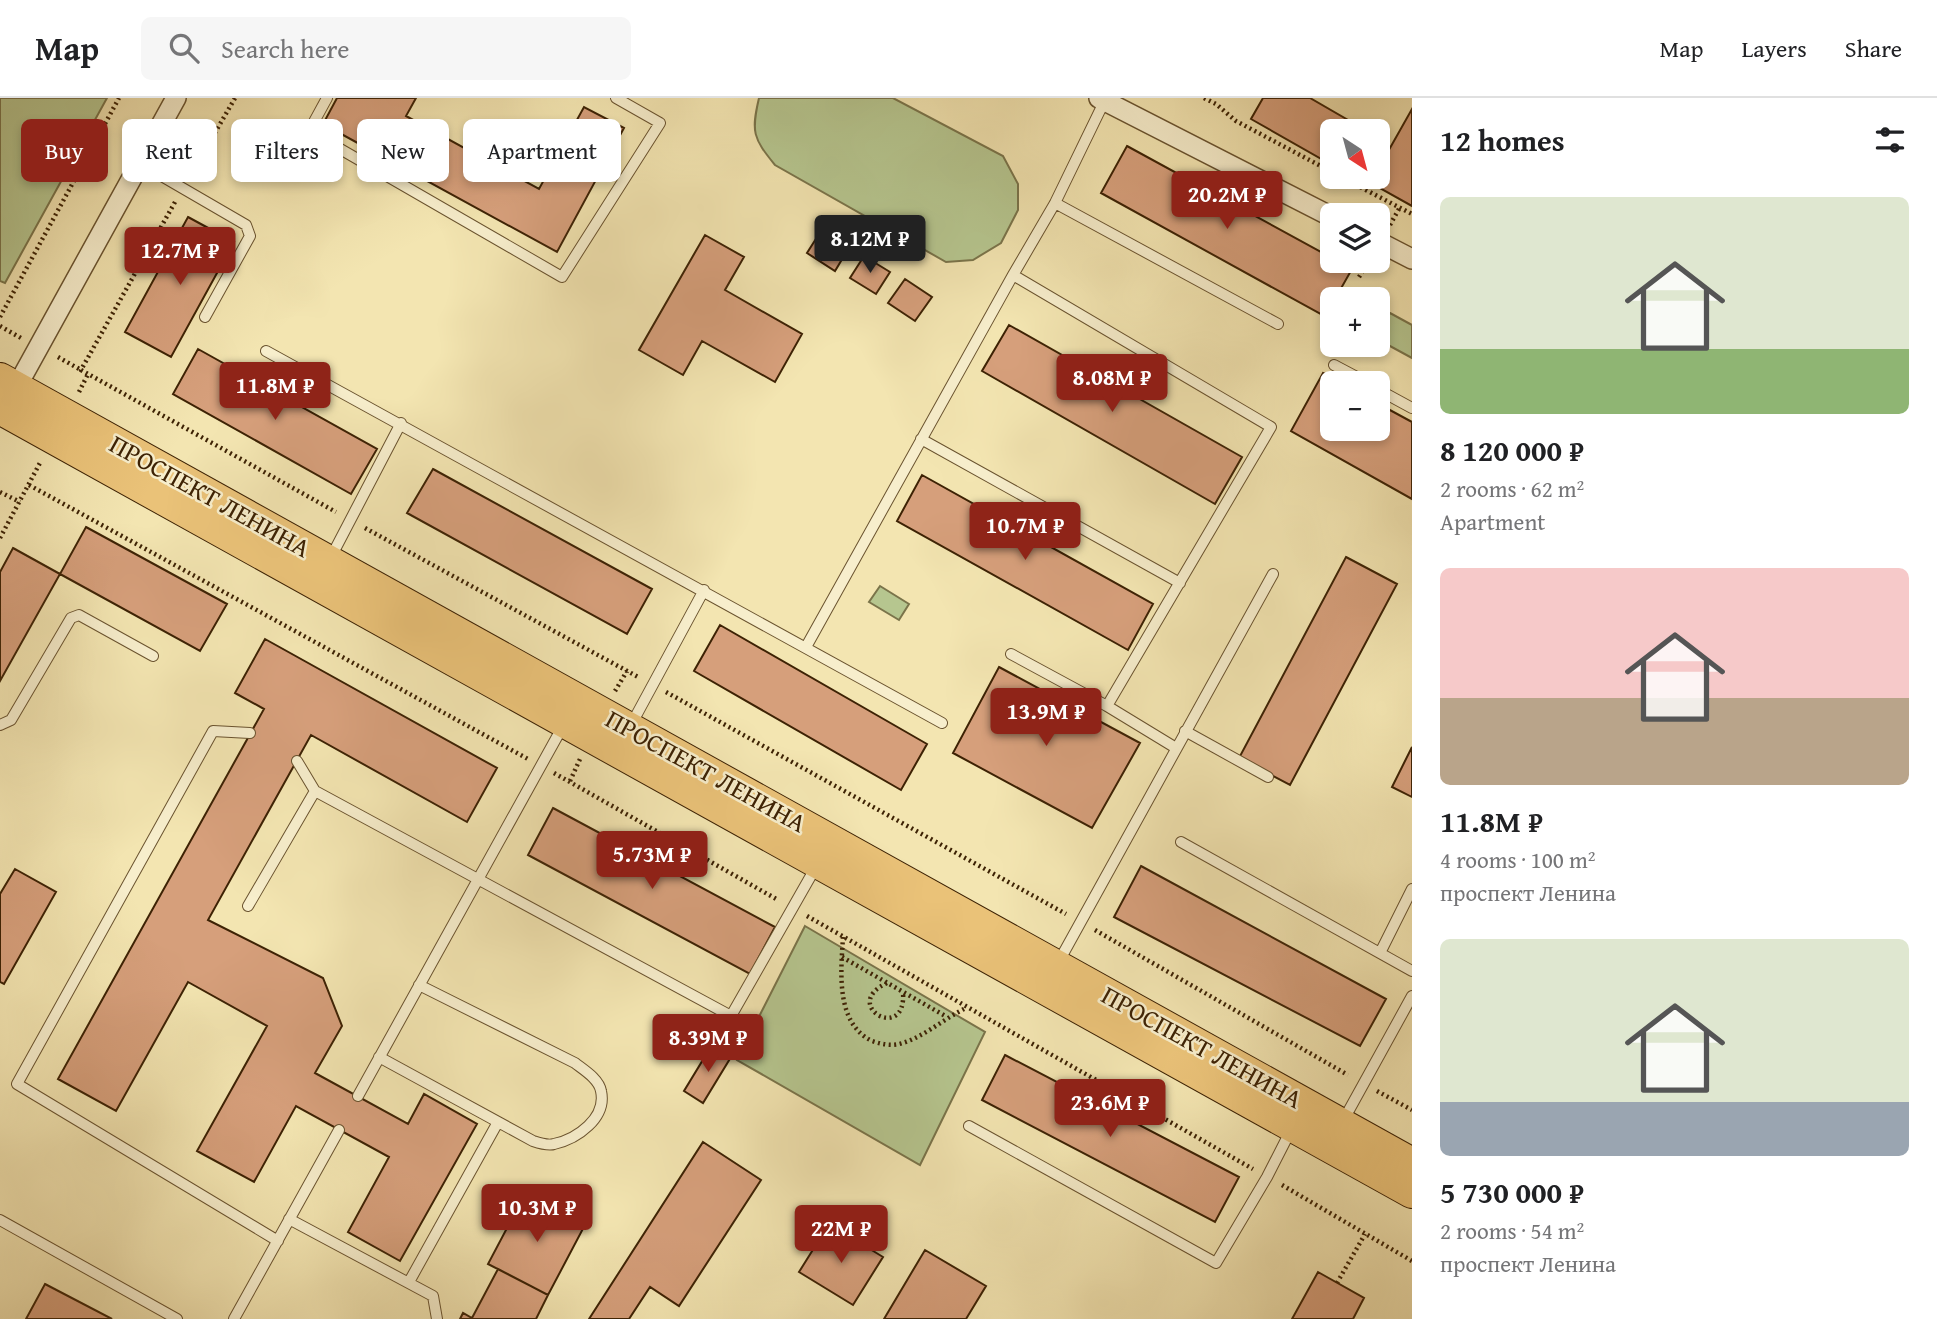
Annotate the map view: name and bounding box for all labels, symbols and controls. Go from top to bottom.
search box [141,17,631,80]
text: Map [35,24,99,72]
icon: search [165,29,203,67]
text: Search here [221,29,349,68]
text: Map [1660,31,1703,66]
text: Layers [1741,31,1807,66]
text: Share [1845,31,1902,66]
text: 12 homes [1440,118,1565,162]
chip: Buy [21,119,108,182]
chip: Rent [122,119,217,182]
chip: Filters [231,119,343,182]
chip: New [357,119,449,182]
chip: Apartment [463,119,621,182]
north arrow [1320,119,1390,189]
map controls [1320,119,1390,441]
icon: filters [1871,121,1909,159]
pin: 20.2M ₽ [1162,172,1292,231]
text: 20.2M ₽ [1187,177,1267,210]
button: layers [1320,203,1390,273]
pin: 8.12M ₽ [805,216,935,275]
text: 8.12M ₽ [830,221,910,254]
pin: 12.7M ₽ [115,228,245,287]
text: 12.7M ₽ [140,233,220,266]
icon: home [1612,243,1738,369]
button: + [1320,287,1390,357]
pin: 8.08M ₽ [1047,354,1177,414]
text: 8.08M ₽ [1072,360,1152,393]
pin: 11.8M ₽ [210,362,340,422]
text: 11.8M ₽ [235,368,315,401]
button: − [1320,371,1390,441]
street label: ПРОСПЕКТ ЛЕНИНА [103,424,318,567]
text: 8 120 000 ₽ [1440,428,1584,472]
text: 2 rooms · 62 m² [1440,472,1584,505]
pin: 10.7M ₽ [960,503,1090,562]
text: Apartment [1440,505,1545,538]
text: 10.7M ₽ [985,508,1065,541]
icon: home [1612,614,1738,740]
pin: 13.9M ₽ [981,688,1111,748]
text: 13.9M ₽ [1006,694,1086,727]
street label: ПРОСПЕКТ ЛЕНИНА [599,699,814,842]
text: 11.8M ₽ [1440,799,1543,843]
pin: 5.73M ₽ [587,832,717,891]
text: 5.73M ₽ [612,837,692,870]
text: 4 rooms · 100 m² [1440,843,1595,876]
text: проспект Ленина [1440,876,1616,909]
street label: ПРОСПЕКТ ЛЕНИНА [1095,975,1310,1118]
icon: home [1612,985,1738,1111]
pin: 8.39M ₽ [643,1014,773,1074]
text: 8.39M ₽ [668,1020,748,1053]
pin: 23.6M ₽ [1045,1080,1175,1139]
text: 23.6M ₽ [1070,1085,1150,1118]
text: 5 730 000 ₽ [1440,1170,1584,1214]
pin: 10.3M ₽ [472,1184,602,1244]
text: 10.3M ₽ [497,1190,577,1223]
pin: 22M ₽ [792,1206,890,1265]
text: 22M ₽ [811,1211,871,1244]
text: 2 rooms · 54 m² [1440,1214,1584,1247]
text: проспект Ленина [1440,1247,1616,1280]

